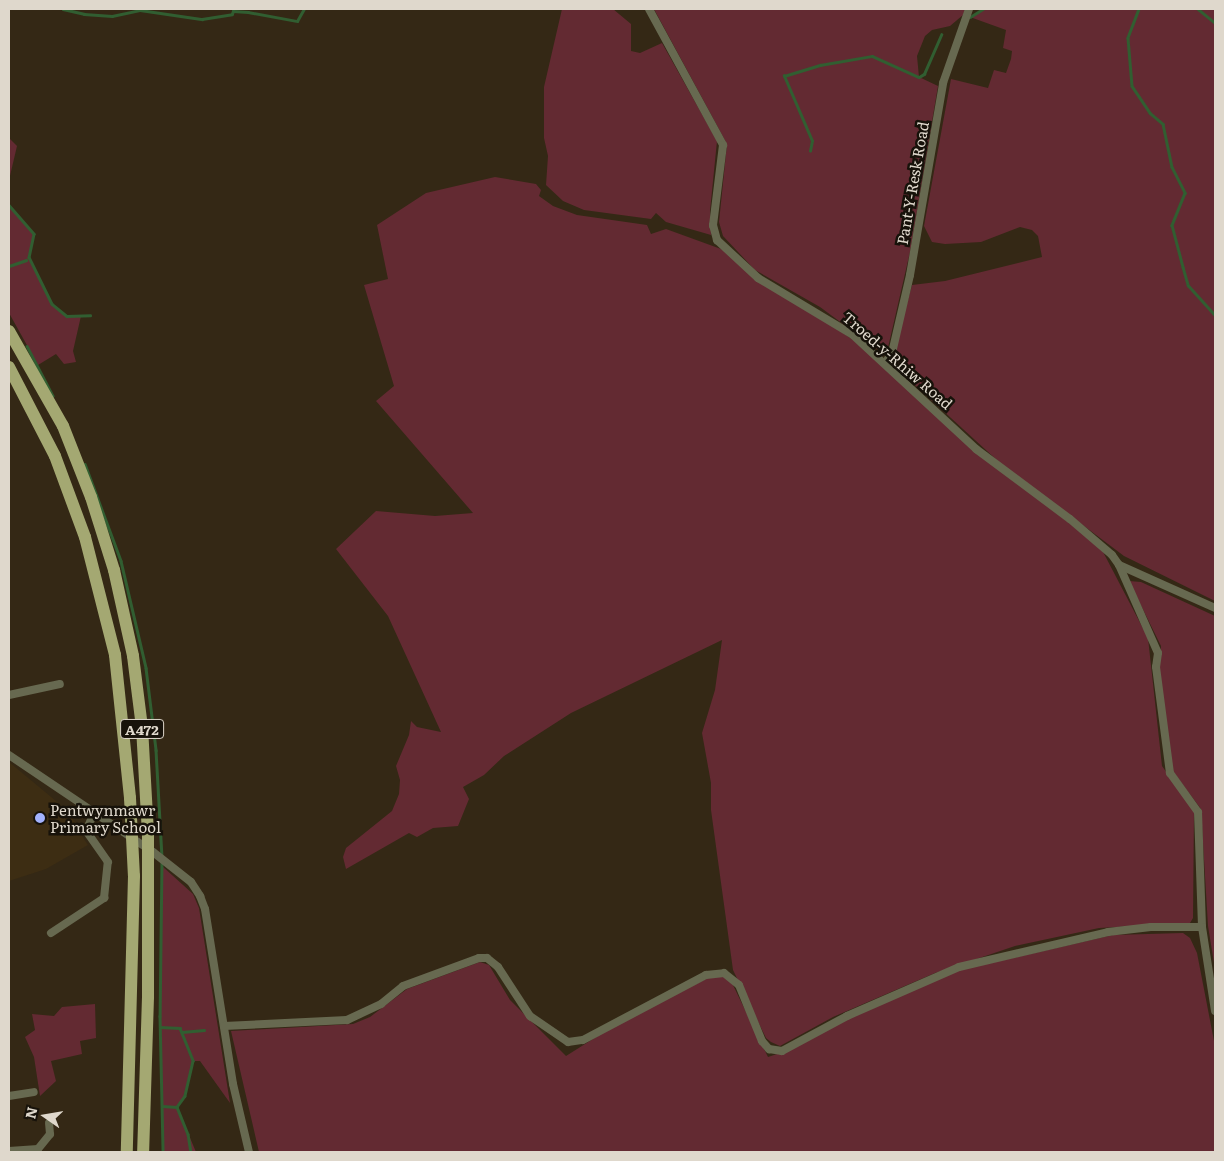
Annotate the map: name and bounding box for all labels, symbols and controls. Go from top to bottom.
street label: Pant-Y-Resk Road [892,120,932,246]
street label: Troed-y-Rhiw Road [839,307,957,413]
road number: A472 [120,718,164,741]
place label: Pentwynmawr Primary School [50,800,161,835]
marker: Pentwynmawr Primary School [34,812,46,824]
north arrow [20,1091,70,1141]
text: N [19,1105,41,1121]

